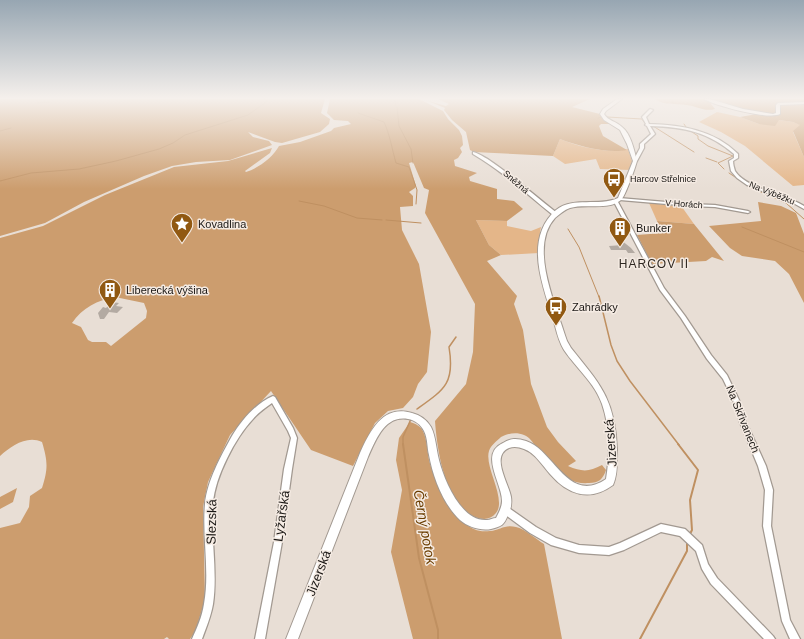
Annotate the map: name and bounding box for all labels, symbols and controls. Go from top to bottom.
bus stop icon: Harcov Střelnice [601,166,627,199]
street label: Sněžná [501,168,531,196]
place label: Harcov Střelnice [630,174,696,184]
street label: Na Výběžku [748,179,796,207]
street label: V Horách [665,198,703,210]
place icon: Kovadlina [169,211,195,244]
building icon: Bunker [607,215,633,248]
place label: Kovadlina [198,218,247,230]
place label: Bunker [636,222,671,234]
district label: HARCOV II [619,257,689,271]
building icon: Liberecká výšina [97,277,123,310]
place label: Liberecká výšina [126,284,209,296]
bus stop icon: Zahrádky [543,294,569,327]
place label: Zahrádky [572,301,618,313]
street label: Na Skřivanech [724,384,762,454]
street label: Jizerská [601,418,620,467]
water label: Černý potok [411,488,440,567]
street label: Lyžařská [270,489,293,543]
street label: Slezská [204,498,219,545]
street label: Jizerská [303,548,334,598]

